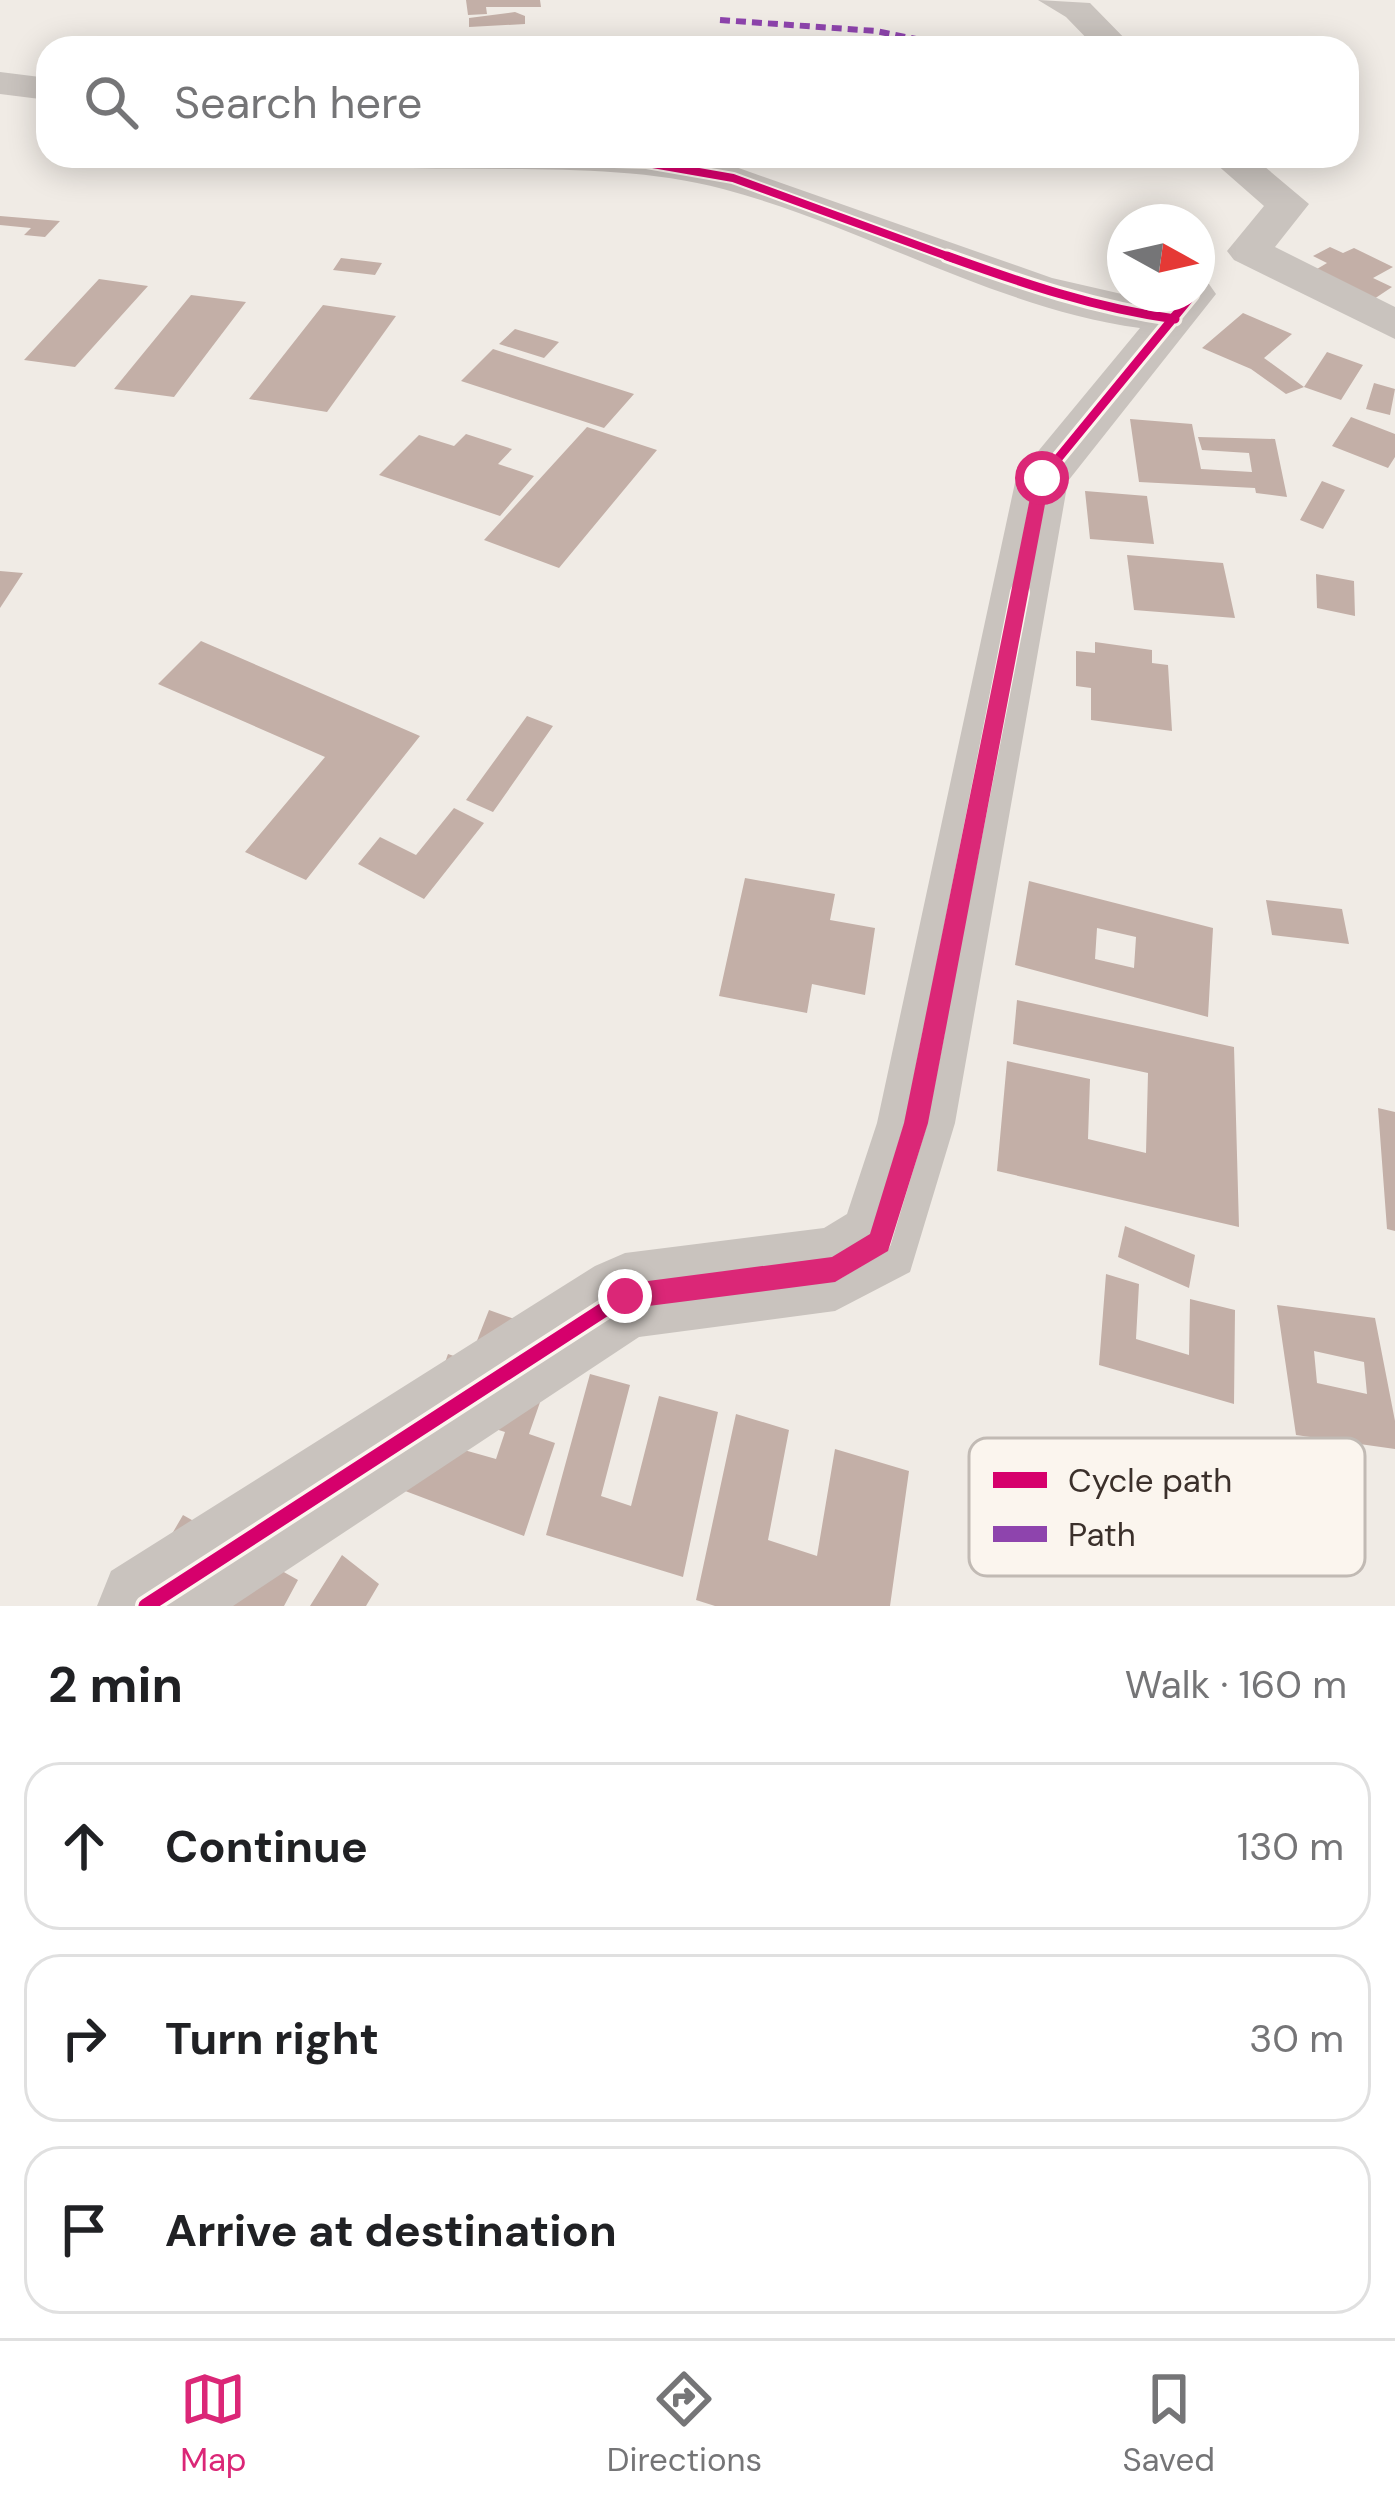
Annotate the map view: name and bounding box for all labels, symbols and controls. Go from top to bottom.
search box [36,36,1359,168]
icon: search [78,69,144,135]
text: Search here [174,73,422,132]
north arrow [1107,204,1215,312]
route start [1015,451,1069,505]
route end [598,1269,652,1323]
legend [969,1438,1365,1576]
text: Cycle path [1068,1459,1232,1502]
text: Path [1068,1513,1136,1556]
text: 2 min [48,1651,183,1718]
text: Walk · 160 m [1125,1659,1347,1710]
icon: ahead [51,1813,117,1879]
text: Continue [165,1817,368,1876]
text: 130 m [1237,1821,1344,1872]
icon: right [51,2005,117,2071]
text: Turn right [165,2009,379,2068]
text: 30 m [1249,2013,1344,2064]
icon: arrive [51,2197,117,2263]
text: Arrive at destination [165,2201,617,2260]
tab: Map [180,2366,247,2481]
tab: Directions [607,2366,762,2481]
tab: Saved [1122,2366,1215,2481]

